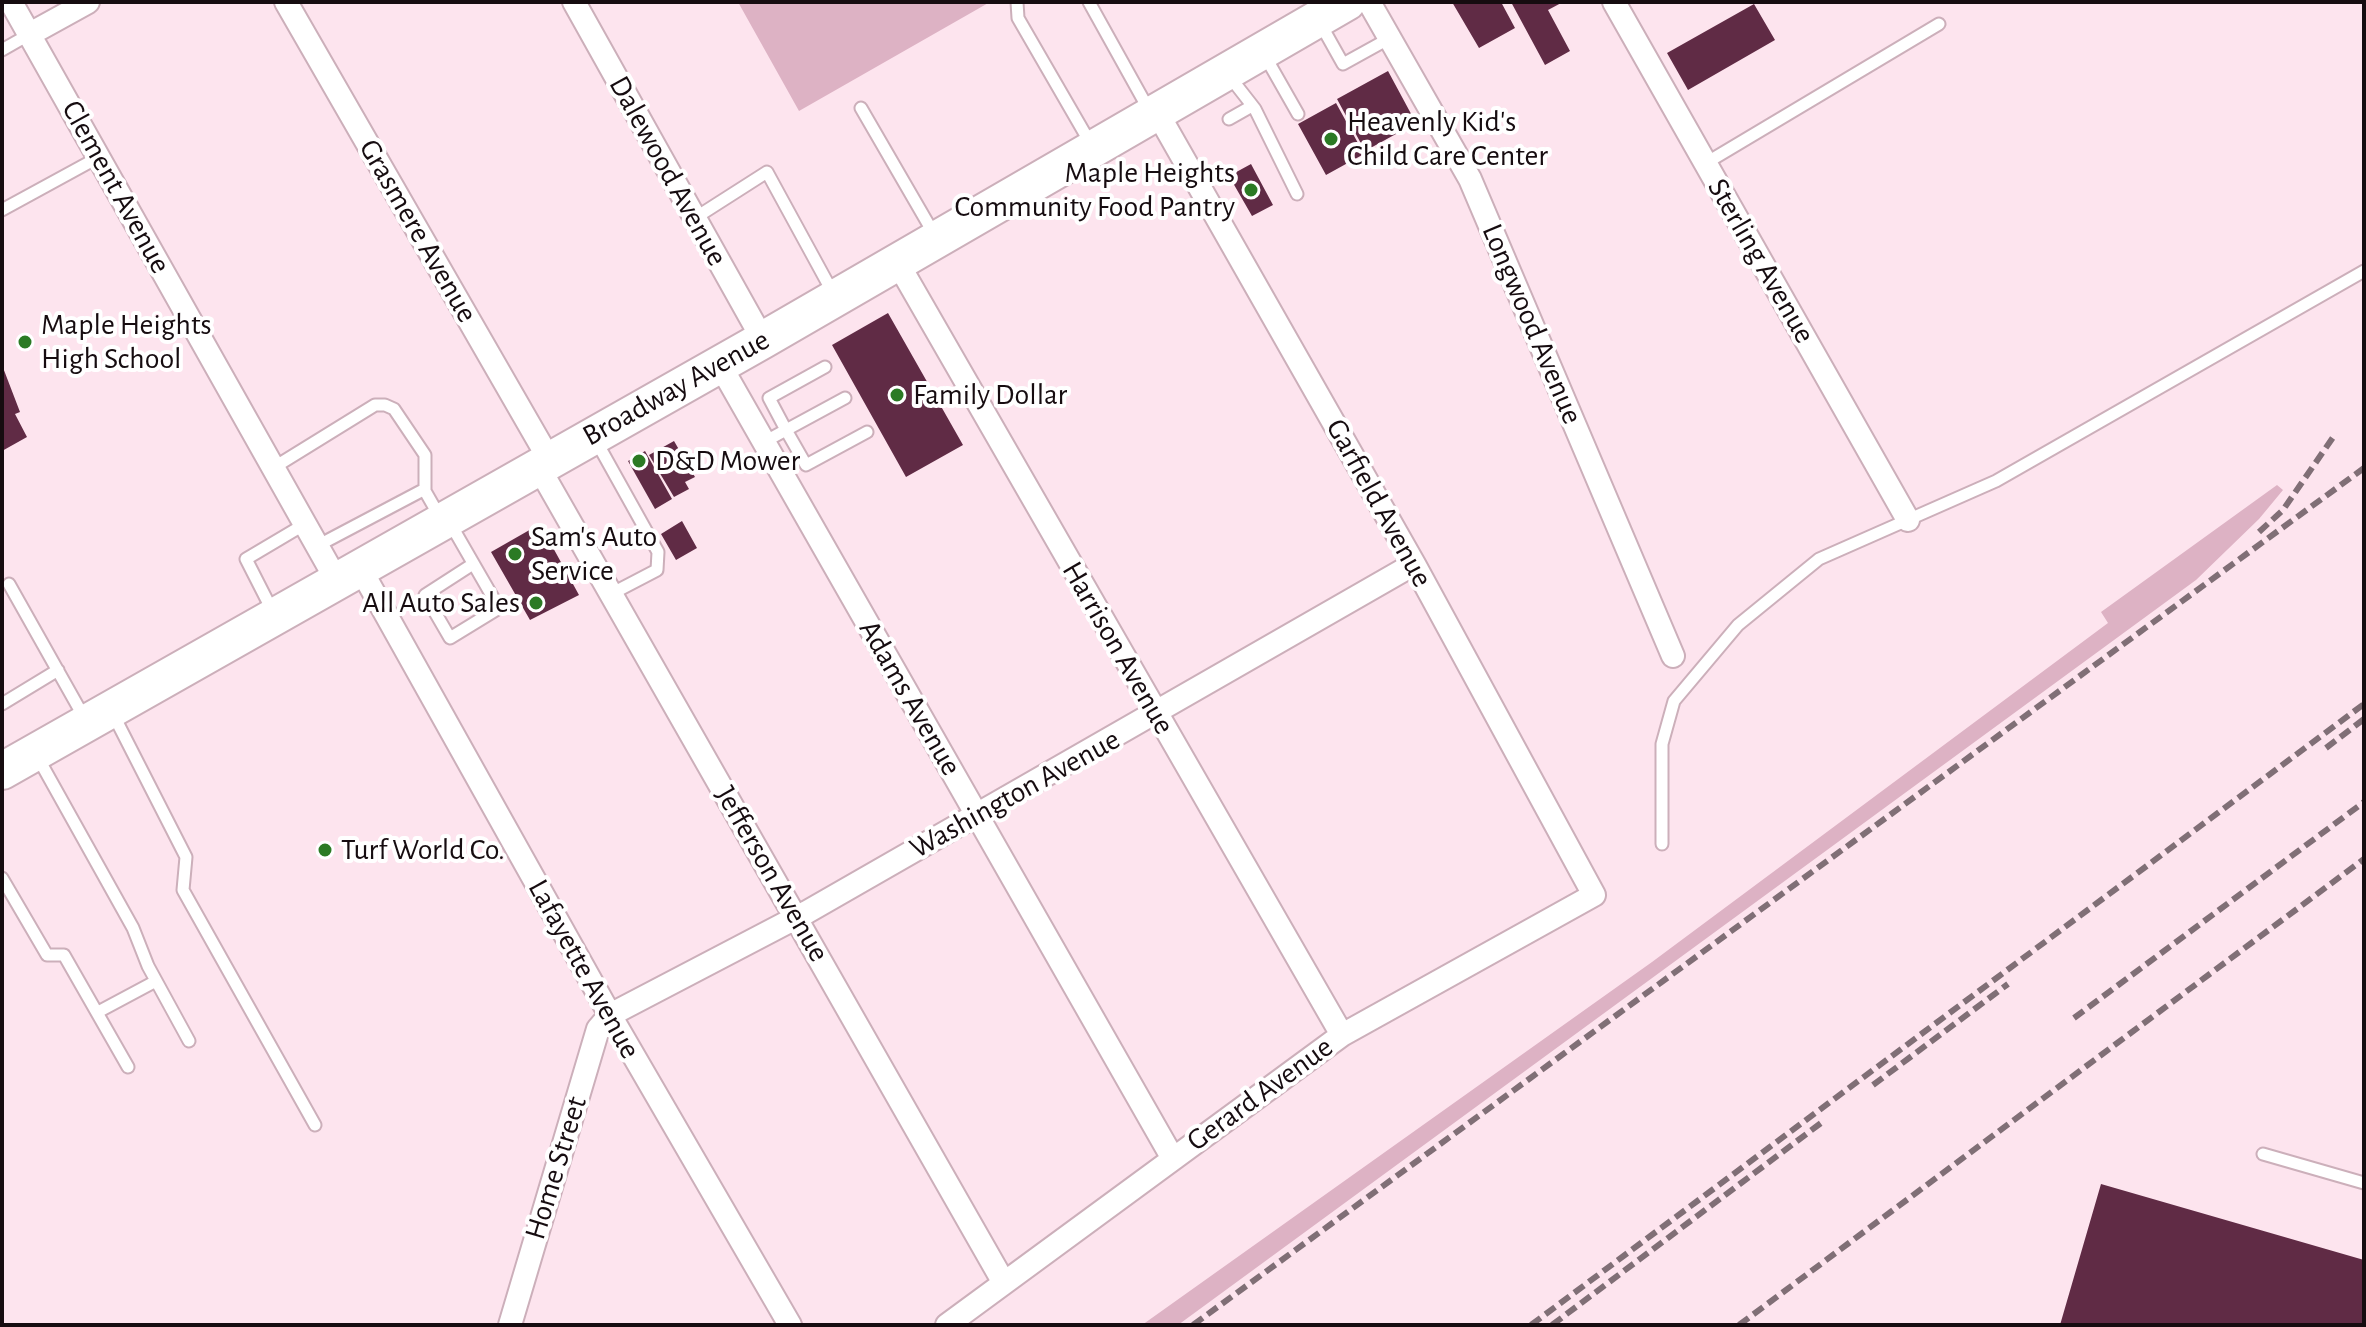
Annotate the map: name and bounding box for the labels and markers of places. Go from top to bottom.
place label: Heavenly Kid's Child Care Center [1347,104,1548,174]
marker: Heavenly Kid's Child Care Center [1322,130,1340,148]
place label: Maple Heights Community Food Pantry [955,155,1235,226]
marker: Maple Heights Community Food Pantry [1242,181,1260,199]
place label: Maple Heights High School [41,307,212,378]
marker: Maple Heights High School [16,333,34,351]
place label: Family Dollar [913,377,1067,413]
marker: Family Dollar [888,386,906,404]
place label: D&D Mower [655,443,800,479]
marker: D&D Mower [630,452,648,470]
place label: Sam's Auto Service [531,519,657,590]
marker: Sam's Auto Service [506,545,524,563]
place label: All Auto Sales [362,585,520,621]
marker: All Auto Sales [527,594,545,612]
place label: Turf World Co. [341,832,505,868]
marker: Turf World Co. [316,841,334,859]

